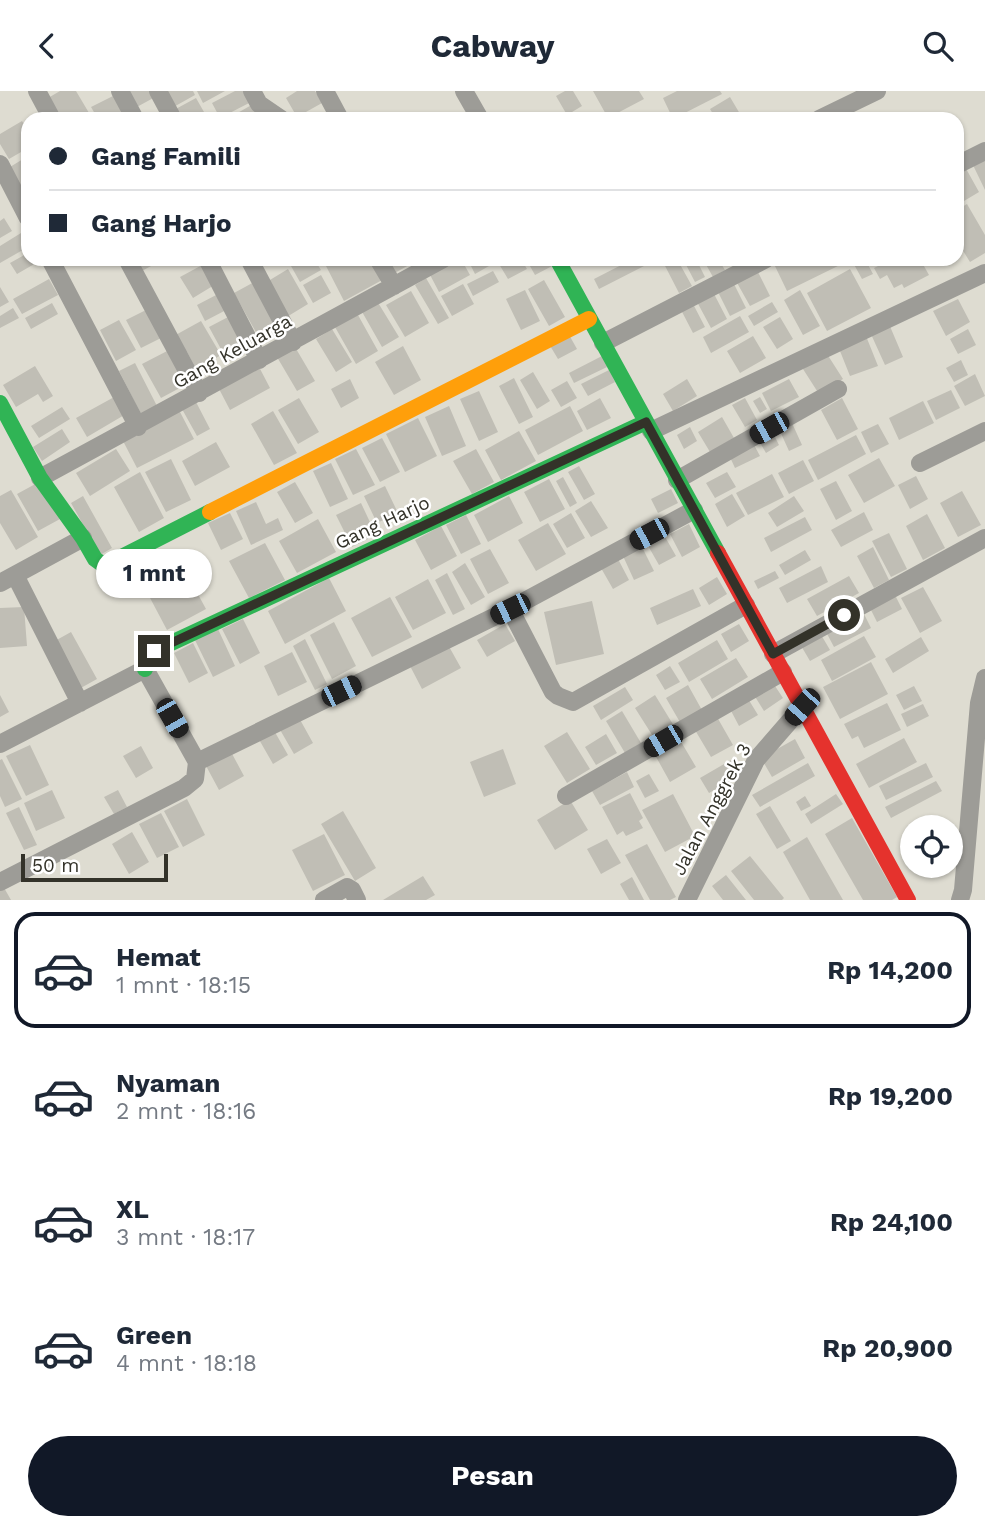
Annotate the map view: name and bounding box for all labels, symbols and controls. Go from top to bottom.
icon: back [28,27,66,65]
text: Cabway [430,27,555,65]
icon: search [919,27,957,65]
text: Gang Famili [91,141,241,171]
text: Gang Harjo [91,208,232,238]
street label: Gang Keluarga [169,309,296,393]
car [746,409,793,447]
street label: Gang Harjo [331,491,433,554]
car [626,515,673,553]
callout: 1 mnt [96,549,212,599]
text: 1 mnt [123,560,185,587]
car [487,590,534,628]
route start [828,599,860,631]
route end [138,635,170,667]
car [318,672,365,710]
car [781,684,824,730]
car [153,695,192,741]
car [640,721,687,761]
street label: Jalan Anggrek 3 [667,739,756,879]
map controls [900,815,963,878]
button: locate [900,815,963,878]
scale bar [21,851,168,883]
text: 50 m [32,854,79,877]
icon: car [32,939,95,1002]
text: Hemat [116,942,201,972]
text: Rp 14,200 [827,955,953,985]
text: 1 mnt · 18:15 [116,972,251,999]
icon: car [32,1065,95,1128]
text: Nyaman [116,1068,220,1098]
text: Rp 19,200 [828,1081,953,1111]
text: 2 mnt · 18:16 [116,1098,256,1125]
icon: car [32,1191,95,1254]
text: XL [116,1194,149,1224]
text: Rp 24,100 [830,1207,953,1237]
text: 3 mnt · 18:17 [116,1224,255,1251]
icon: car [32,1317,95,1380]
text: Green [116,1320,192,1350]
text: Rp 20,900 [822,1333,953,1363]
text: 4 mnt · 18:18 [116,1350,257,1377]
button: Pesan [28,1436,957,1516]

